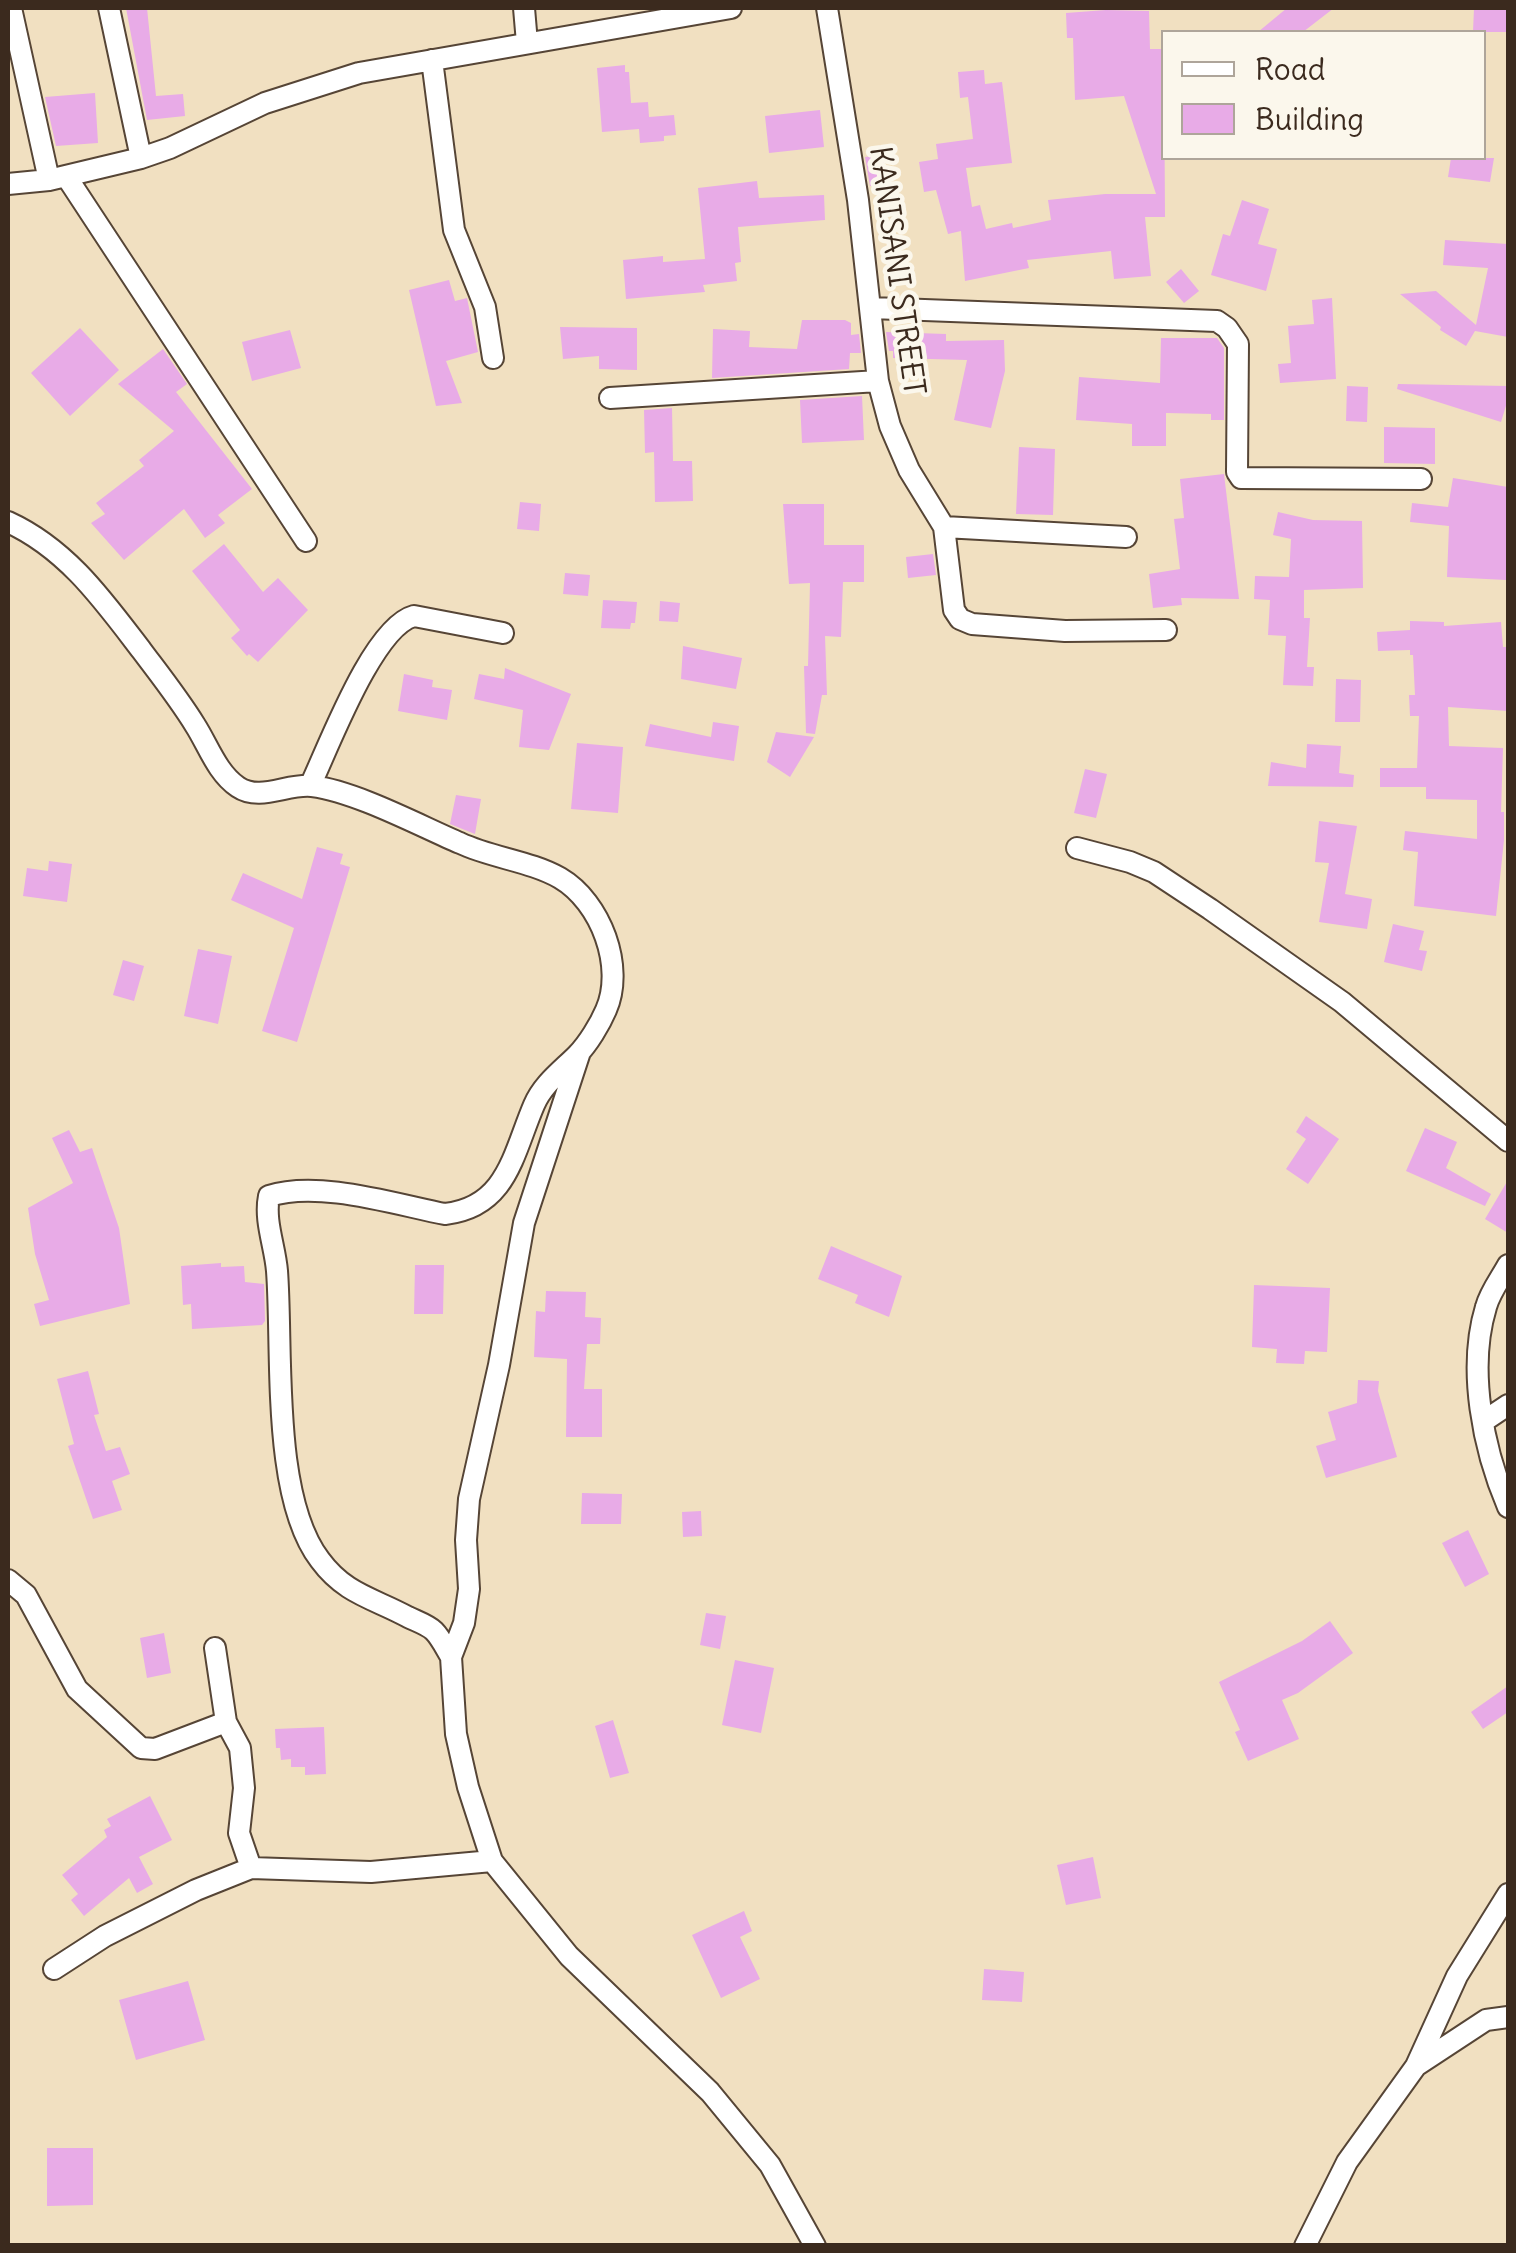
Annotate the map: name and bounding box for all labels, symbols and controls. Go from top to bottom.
legend [1161,30,1486,160]
text: Road [1255,50,1325,88]
text: Building [1255,100,1364,138]
street label: KANISANI STREET [861,144,931,398]

